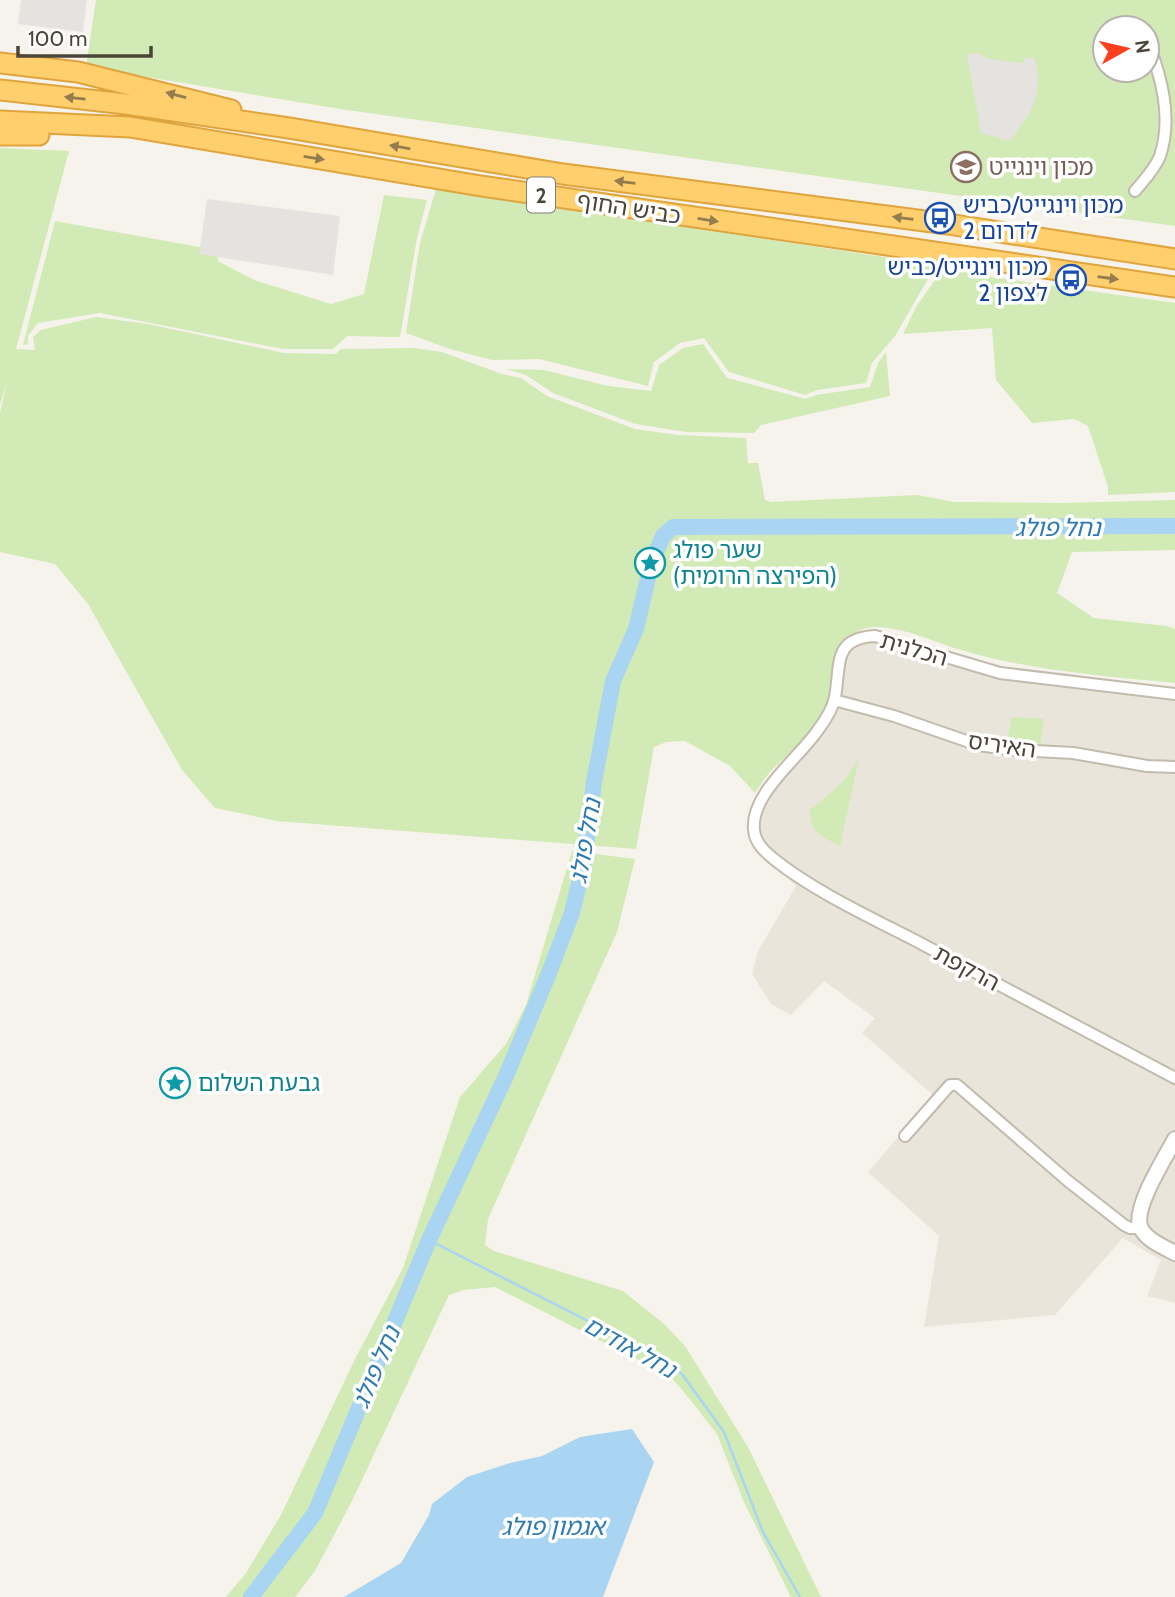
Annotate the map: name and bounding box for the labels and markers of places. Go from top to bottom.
school or university icon: מכון וינגייט [949,150,983,184]
place label: מכון וינגייט [989,153,1094,181]
place label: מכון וינגייט/כביש 2 לדרום [963,191,1124,245]
bus stop icon: מכון וינגייט/כביש 2 לדרום [923,201,957,235]
place label: מכון וינגייט/כביש 2 לצפון [888,253,1048,307]
bus stop icon: מכון וינגייט/כביש 2 לצפון [1054,263,1088,297]
place label: שער פולג (הפירצה הרומית) [673,536,837,590]
place icon: שער פולג (הפירצה הרומית) [633,546,667,580]
place icon: גבעת השלום [158,1066,192,1100]
place label: גבעת השלום [198,1069,320,1097]

